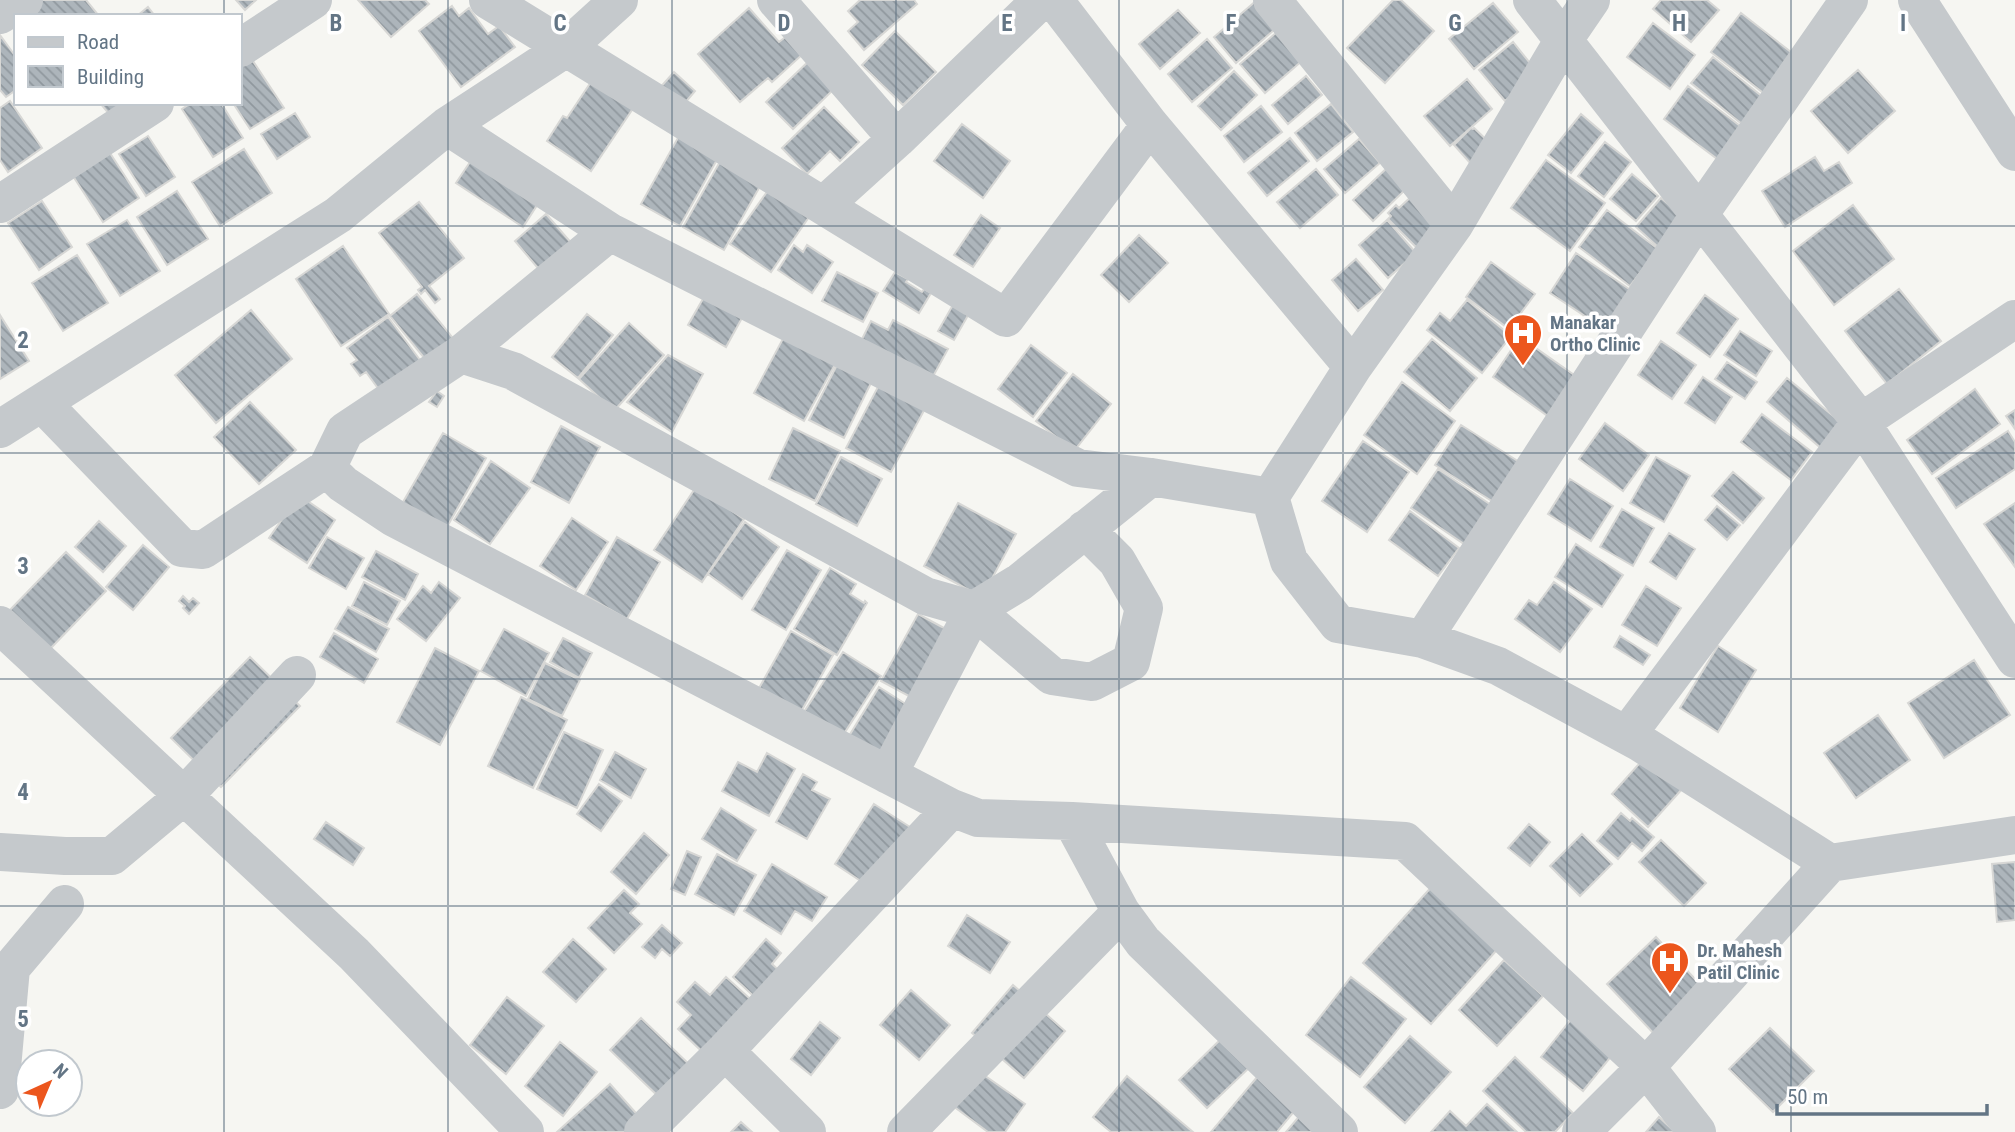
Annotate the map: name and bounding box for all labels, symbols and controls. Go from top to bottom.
text: B [330,10,342,37]
text: C [553,10,567,37]
text: D [778,10,791,37]
text: E [1001,10,1013,37]
text: F [1226,10,1237,37]
text: G [1448,10,1462,37]
text: H [1672,10,1686,37]
text: I [1900,10,1906,37]
legend [14,14,242,105]
text: Road [77,30,119,54]
text: Building [77,65,144,89]
place label: Manakar Ortho Clinic [1550,311,1641,356]
hospital icon: Manakar Ortho Clinic [1502,312,1544,367]
text: 2 [17,327,29,354]
text: 3 [17,553,29,580]
text: 4 [17,779,29,806]
place label: Dr. Mahesh Patil Clinic [1697,939,1782,984]
hospital icon: Dr. Mahesh Patil Clinic [1649,940,1691,995]
text: 5 [17,1006,29,1033]
north arrow [14,1048,84,1118]
text: N [48,1059,73,1083]
scale bar [1777,1072,1987,1116]
text: 50 m [1787,1085,1828,1109]

